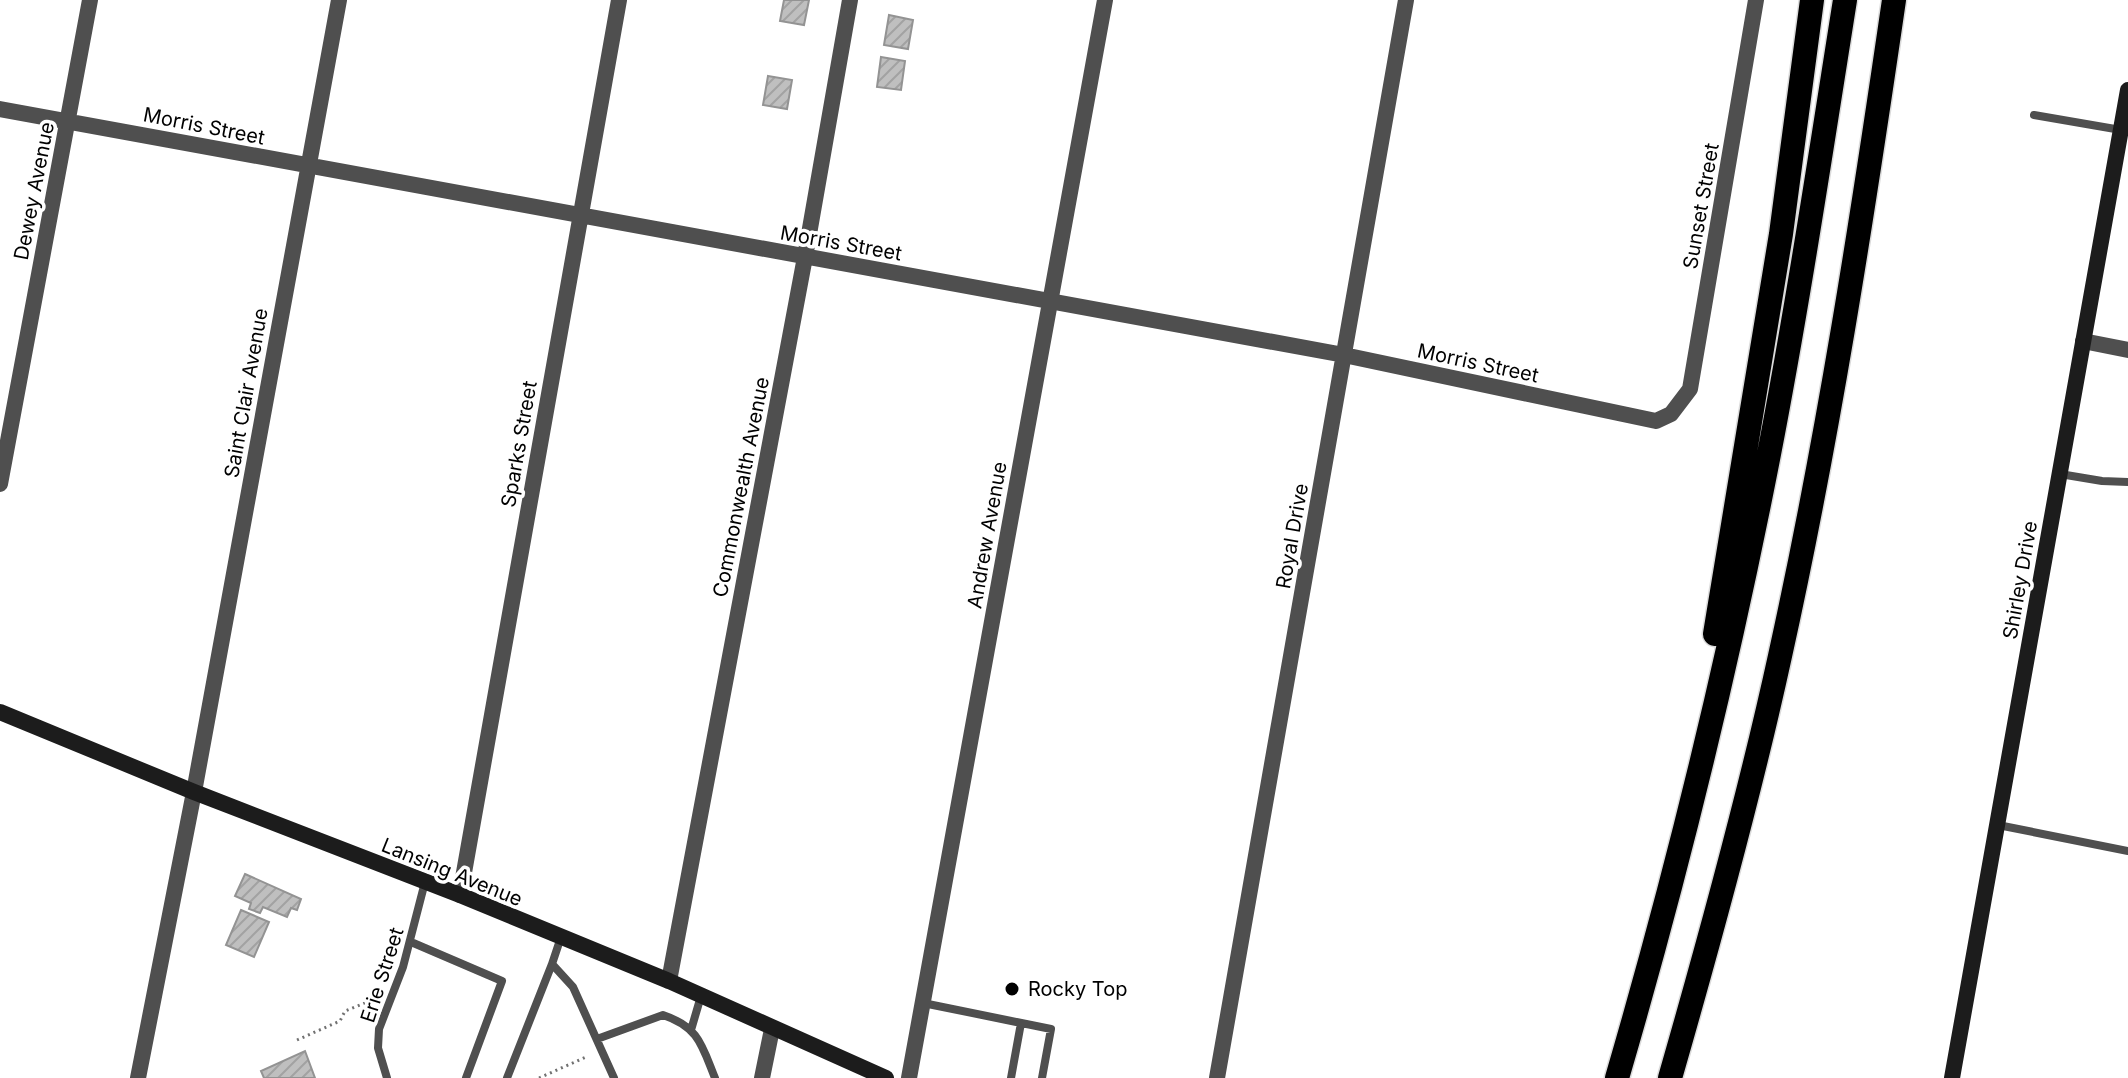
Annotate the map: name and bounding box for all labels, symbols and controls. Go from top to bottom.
street label: Morris Street [141,102,267,150]
street label: Dewey Avenue [9,120,59,262]
street label: Sunset Street [1678,141,1724,271]
street label: Morris Street [778,220,904,266]
street label: Saint Clair Avenue [219,306,273,480]
street label: Morris Street [1415,338,1541,388]
street label: Commonwealth Avenue [708,375,774,599]
street label: Sparks Street [496,378,542,509]
street label: Andrew Avenue [962,460,1012,610]
street label: Royal Drive [1271,481,1313,591]
street label: Shirley Drive [1998,519,2042,641]
street label: Lansing Avenue [378,833,526,911]
street label: Erie Street [355,924,409,1026]
place label: Rocky Top [1028,977,1127,1001]
marker: Rocky Top [1003,980,1021,998]

